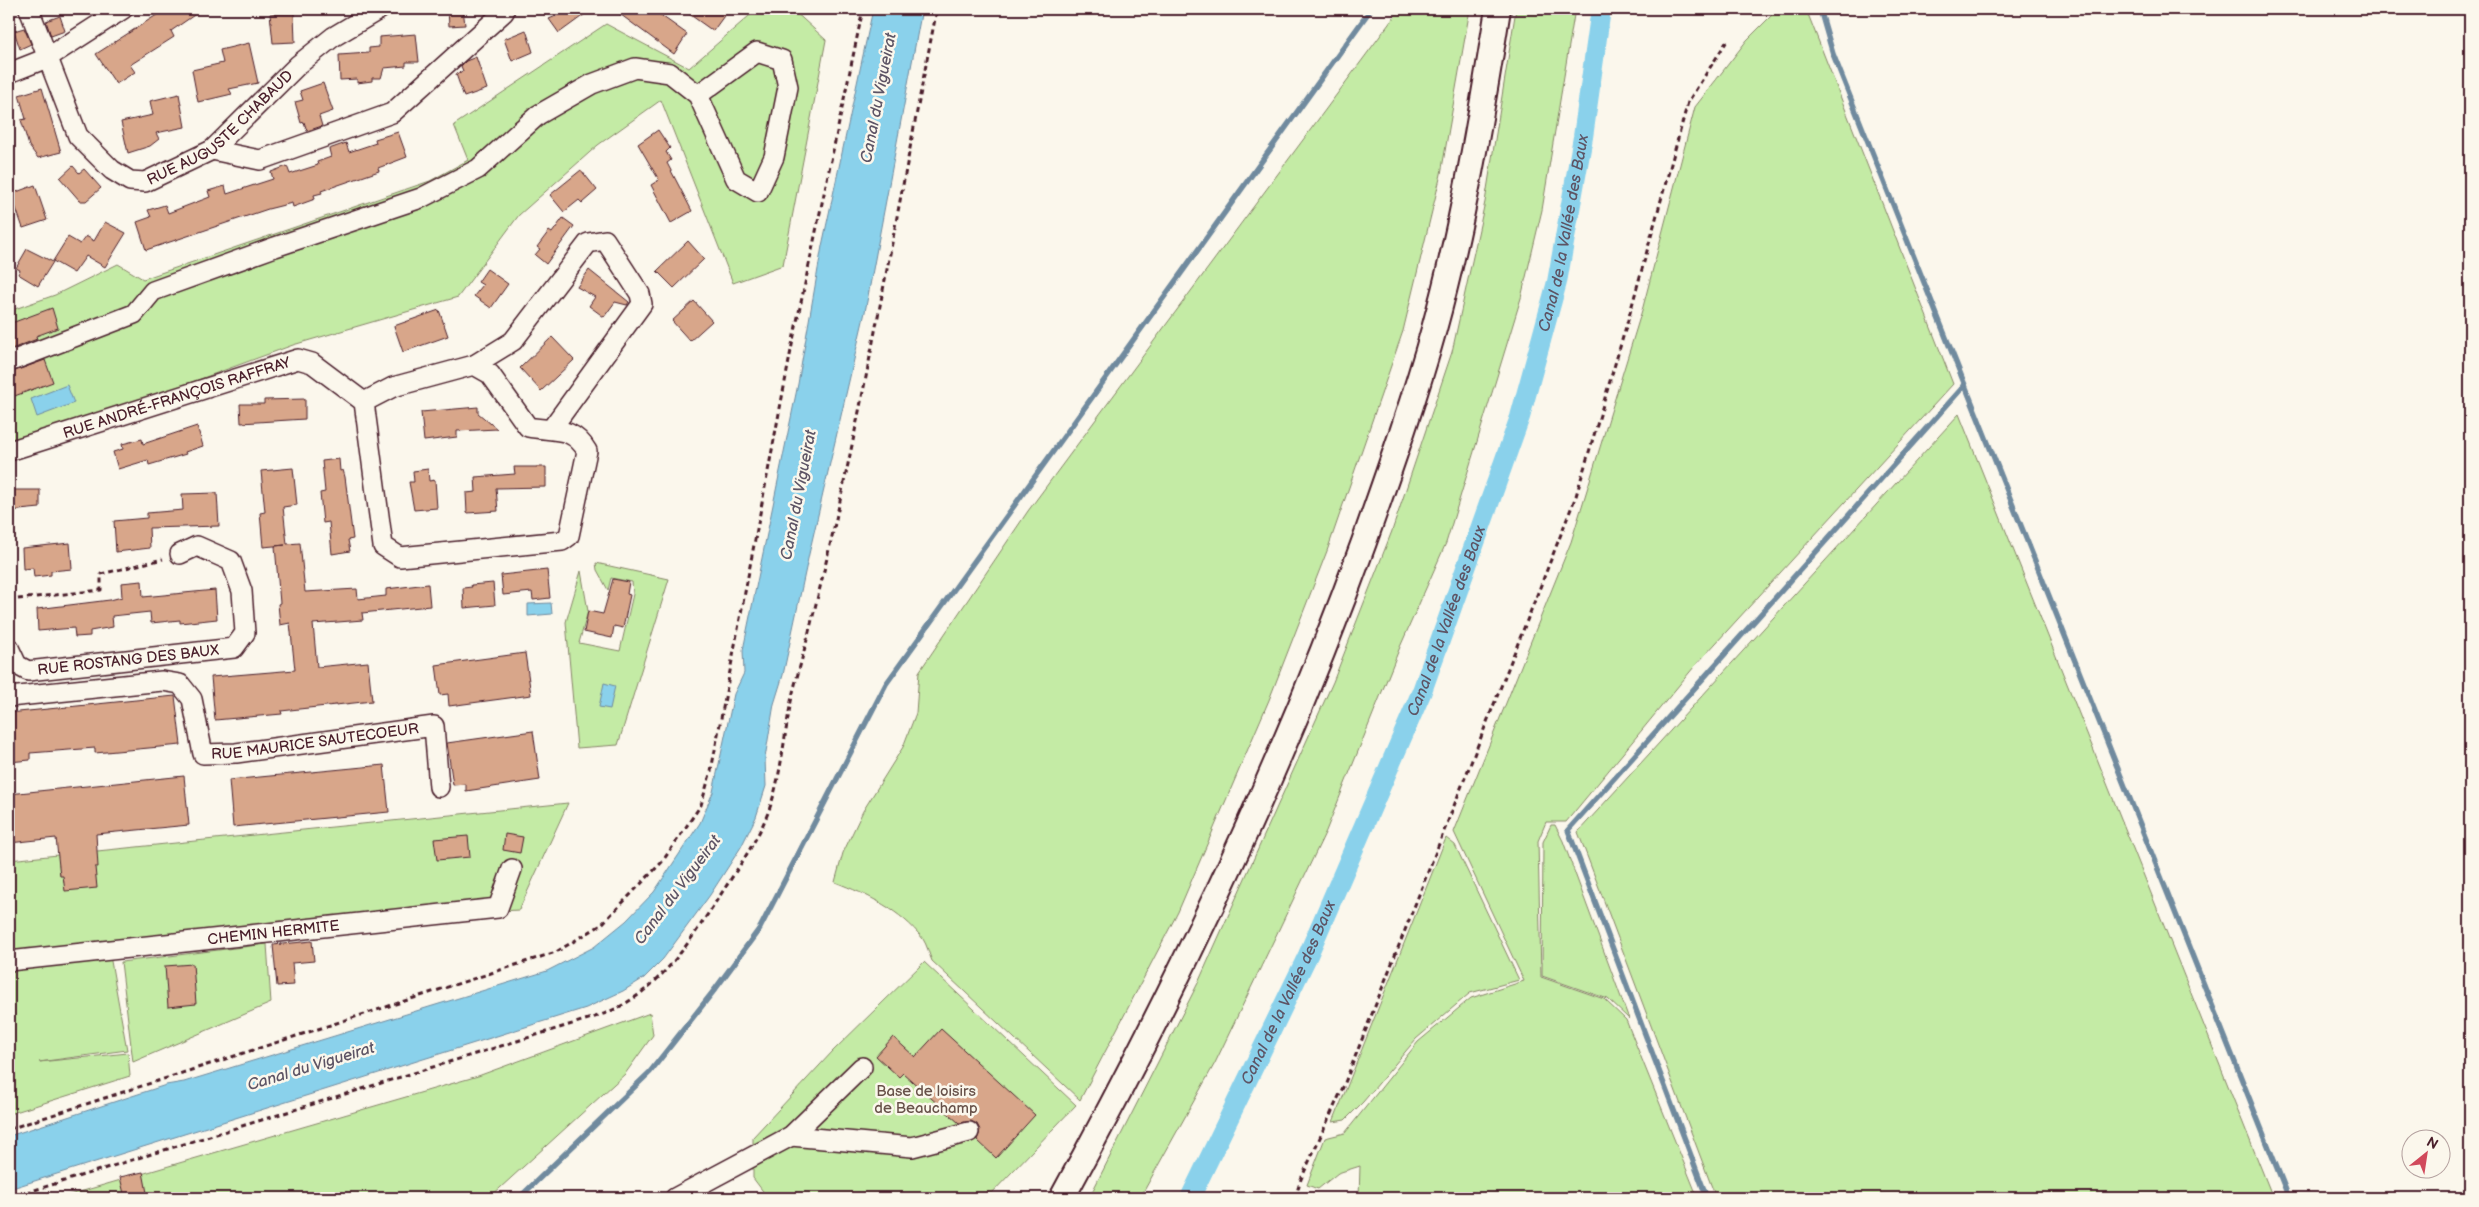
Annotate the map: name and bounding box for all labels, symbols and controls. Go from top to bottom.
water label: Canal du Vigueirat [857,30,901,165]
street label: RUE AUGUSTE CHABAUD [144,66,297,189]
water label: Canal de la Vallée des Baux [1534,132,1593,334]
street label: RUE ANDRÉ-FRANÇOIS RAFFRAY [61,352,293,443]
water label: Canal du Vigueirat [777,427,821,562]
water label: Canal de la Vallée des Baux [1403,523,1490,719]
street label: RUE ROSTANG DES BAUX [36,640,220,679]
street label: RUE MAURICE SAUTECOEUR [211,719,420,763]
water label: Canal du Vigueirat [631,831,726,948]
water label: Canal de la Vallée des Baux [1237,897,1340,1088]
street label: CHEMIN HERMITE [207,916,340,949]
water label: Canal du Vigueirat [245,1038,378,1095]
park label: Base de loisirs de Beauchamp [874,1082,978,1118]
north arrow [2402,1130,2452,1180]
text: N [2423,1133,2441,1153]

